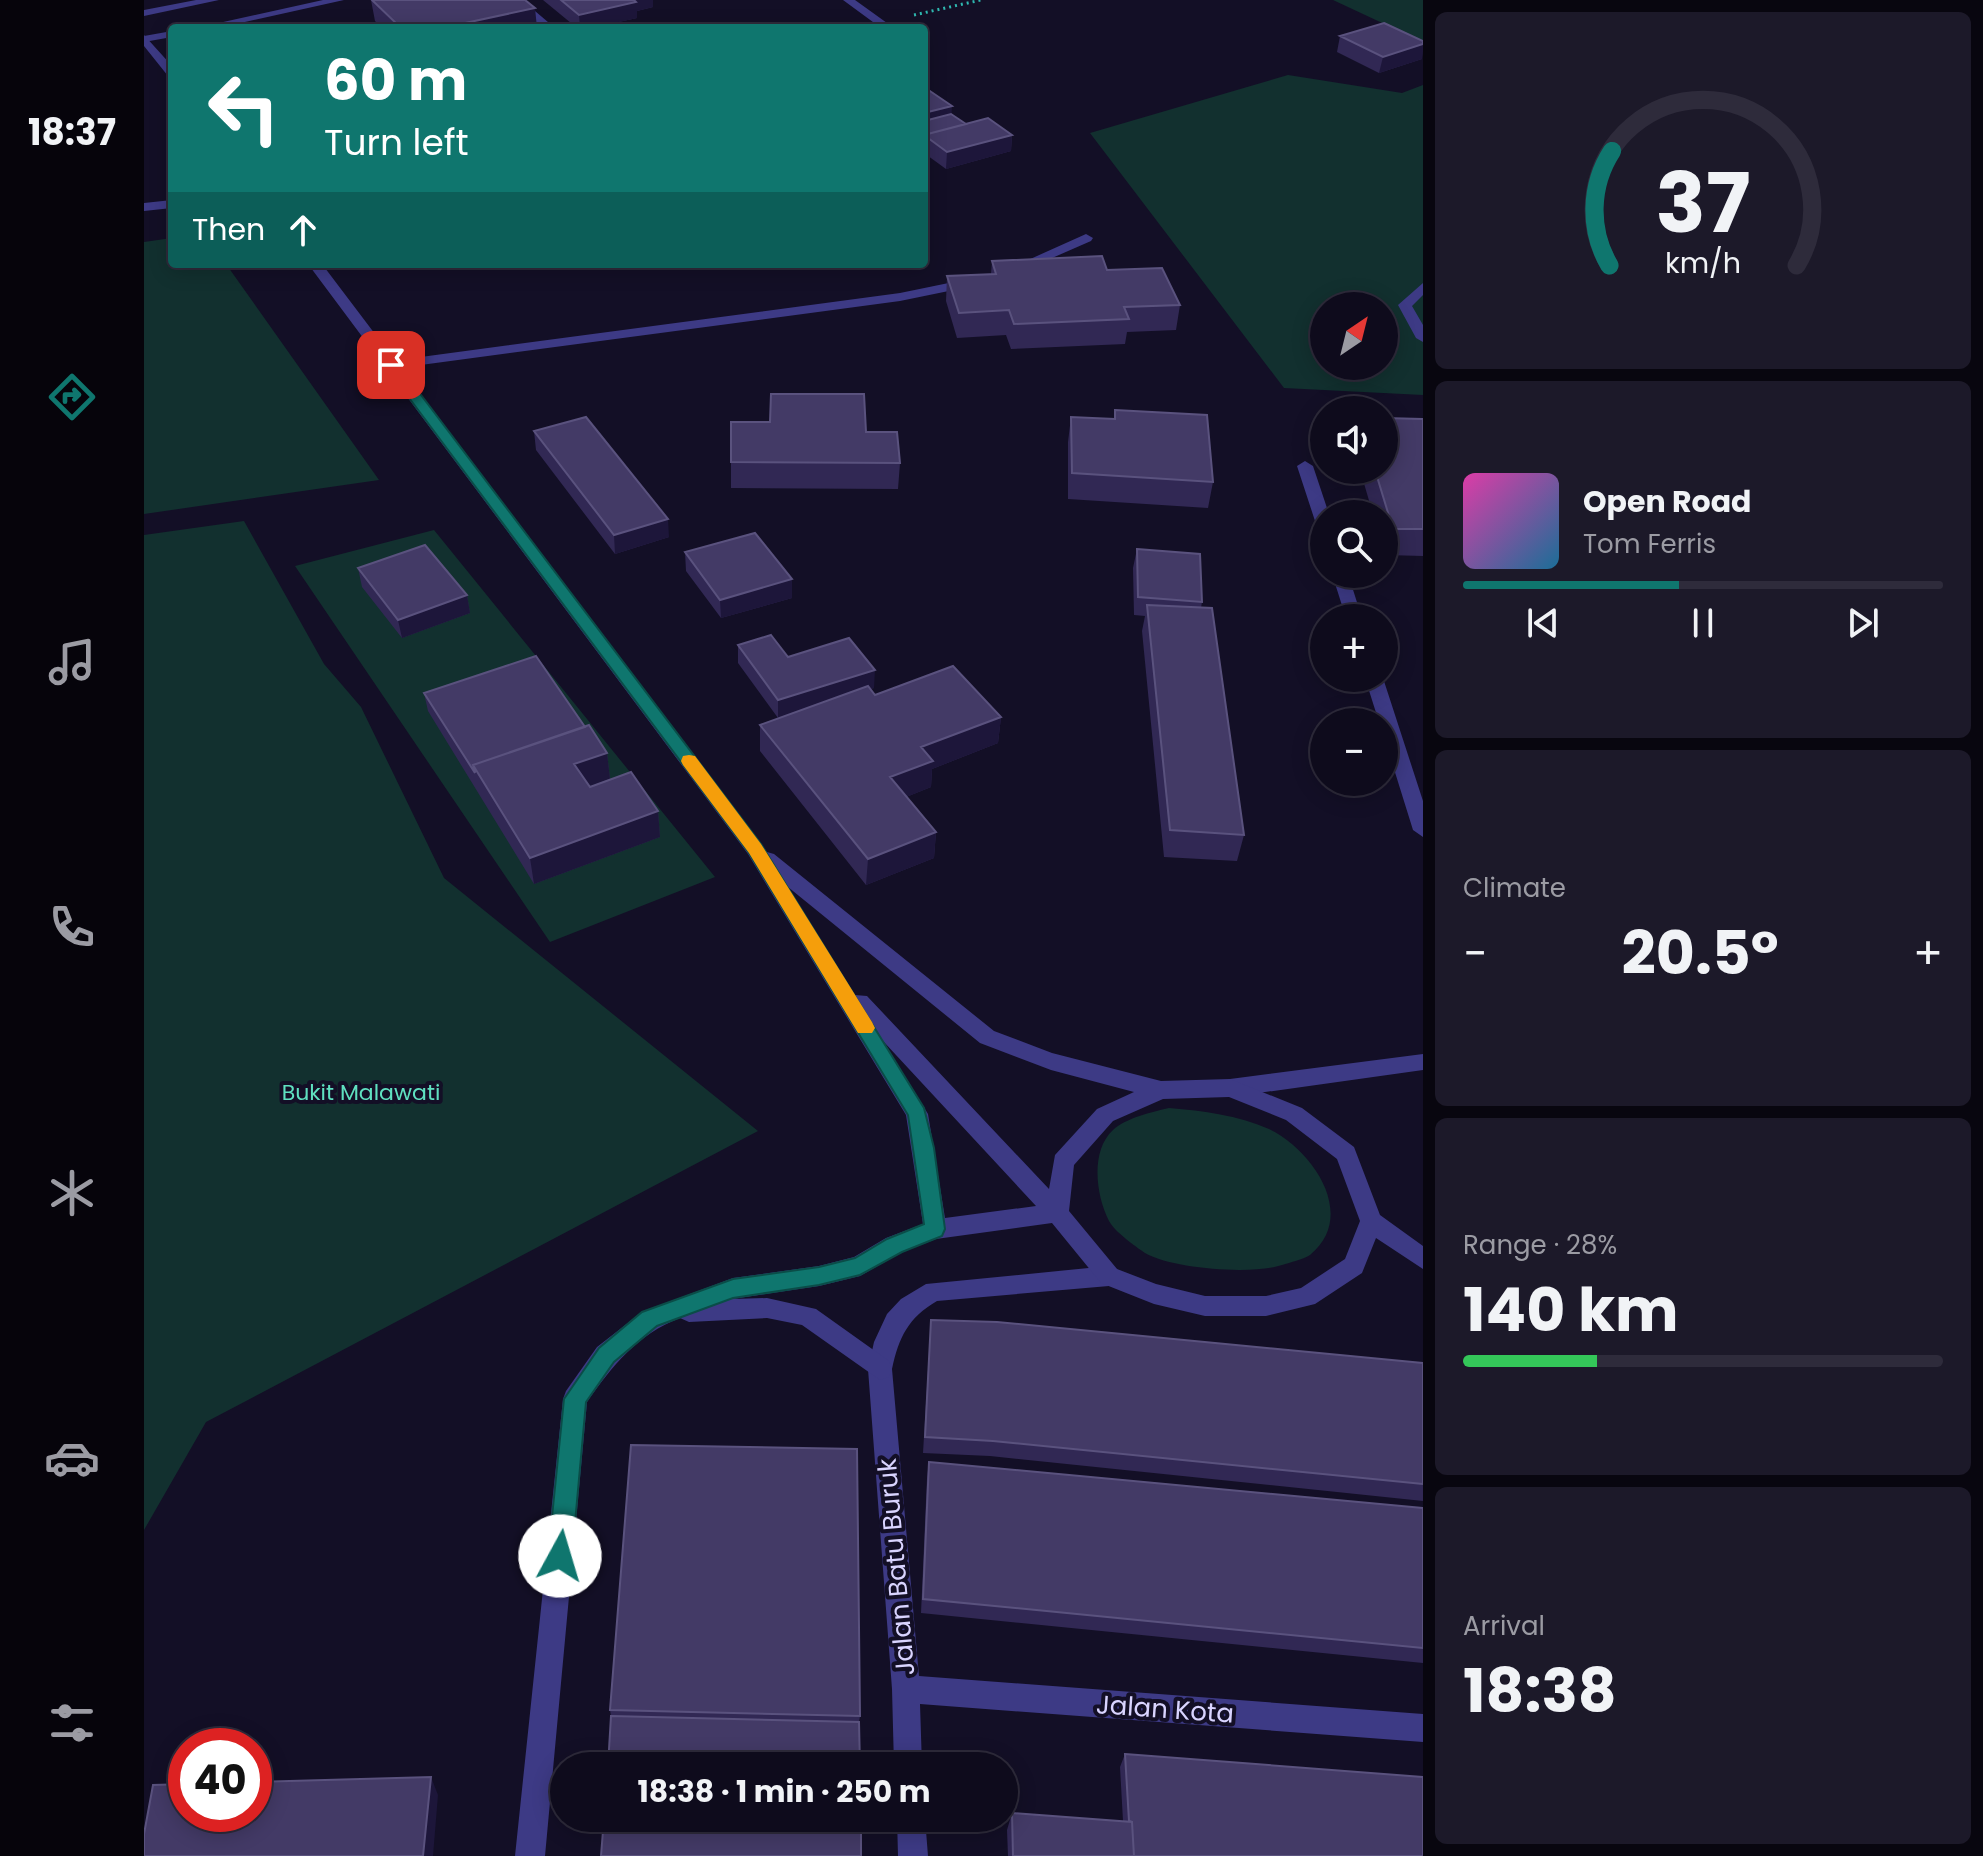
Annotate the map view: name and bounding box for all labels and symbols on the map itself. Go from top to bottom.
north arrow [1310,292,1398,380]
pin [357,331,425,399]
park label: Bukit Malawati [282,1077,440,1108]
street label: Jalan Batu Buruk [869,1456,923,1677]
position arrow [518,1514,602,1598]
street label: Jalan Kota [1095,1686,1235,1732]
speed limit sign: 40 [168,1728,272,1832]

